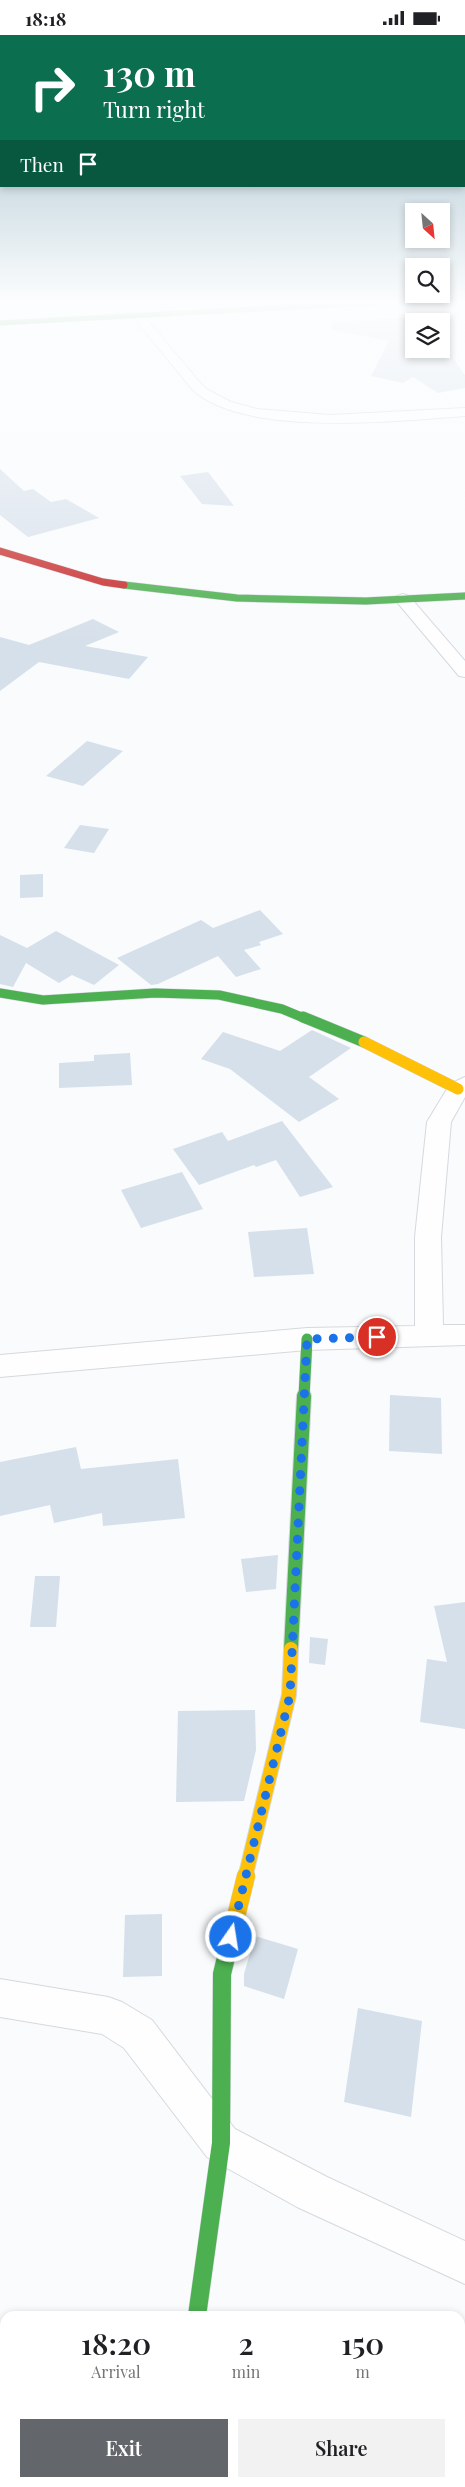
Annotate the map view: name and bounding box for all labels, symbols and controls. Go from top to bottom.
text: 18:18 [25,5,66,31]
text: 130 m [103,49,196,96]
icon: right [20,55,85,120]
text: Turn right [103,94,205,124]
icon: arrive [74,150,102,178]
text: Then [20,151,64,177]
north arrow [405,203,450,247]
map controls [405,203,450,358]
button: search [405,258,450,303]
button: layers [405,313,450,358]
pin [356,1316,398,1358]
icon: arrive [363,1323,391,1351]
position arrow [204,1910,256,1962]
text: 18:20 [81,2323,151,2363]
text: 2 [238,2323,254,2363]
text: 150 [341,2323,384,2363]
text: Arrival [91,2361,141,2382]
text: min [232,2361,260,2382]
text: m [356,2361,370,2382]
button: Exit [20,2419,228,2477]
button: Share [238,2419,445,2477]

